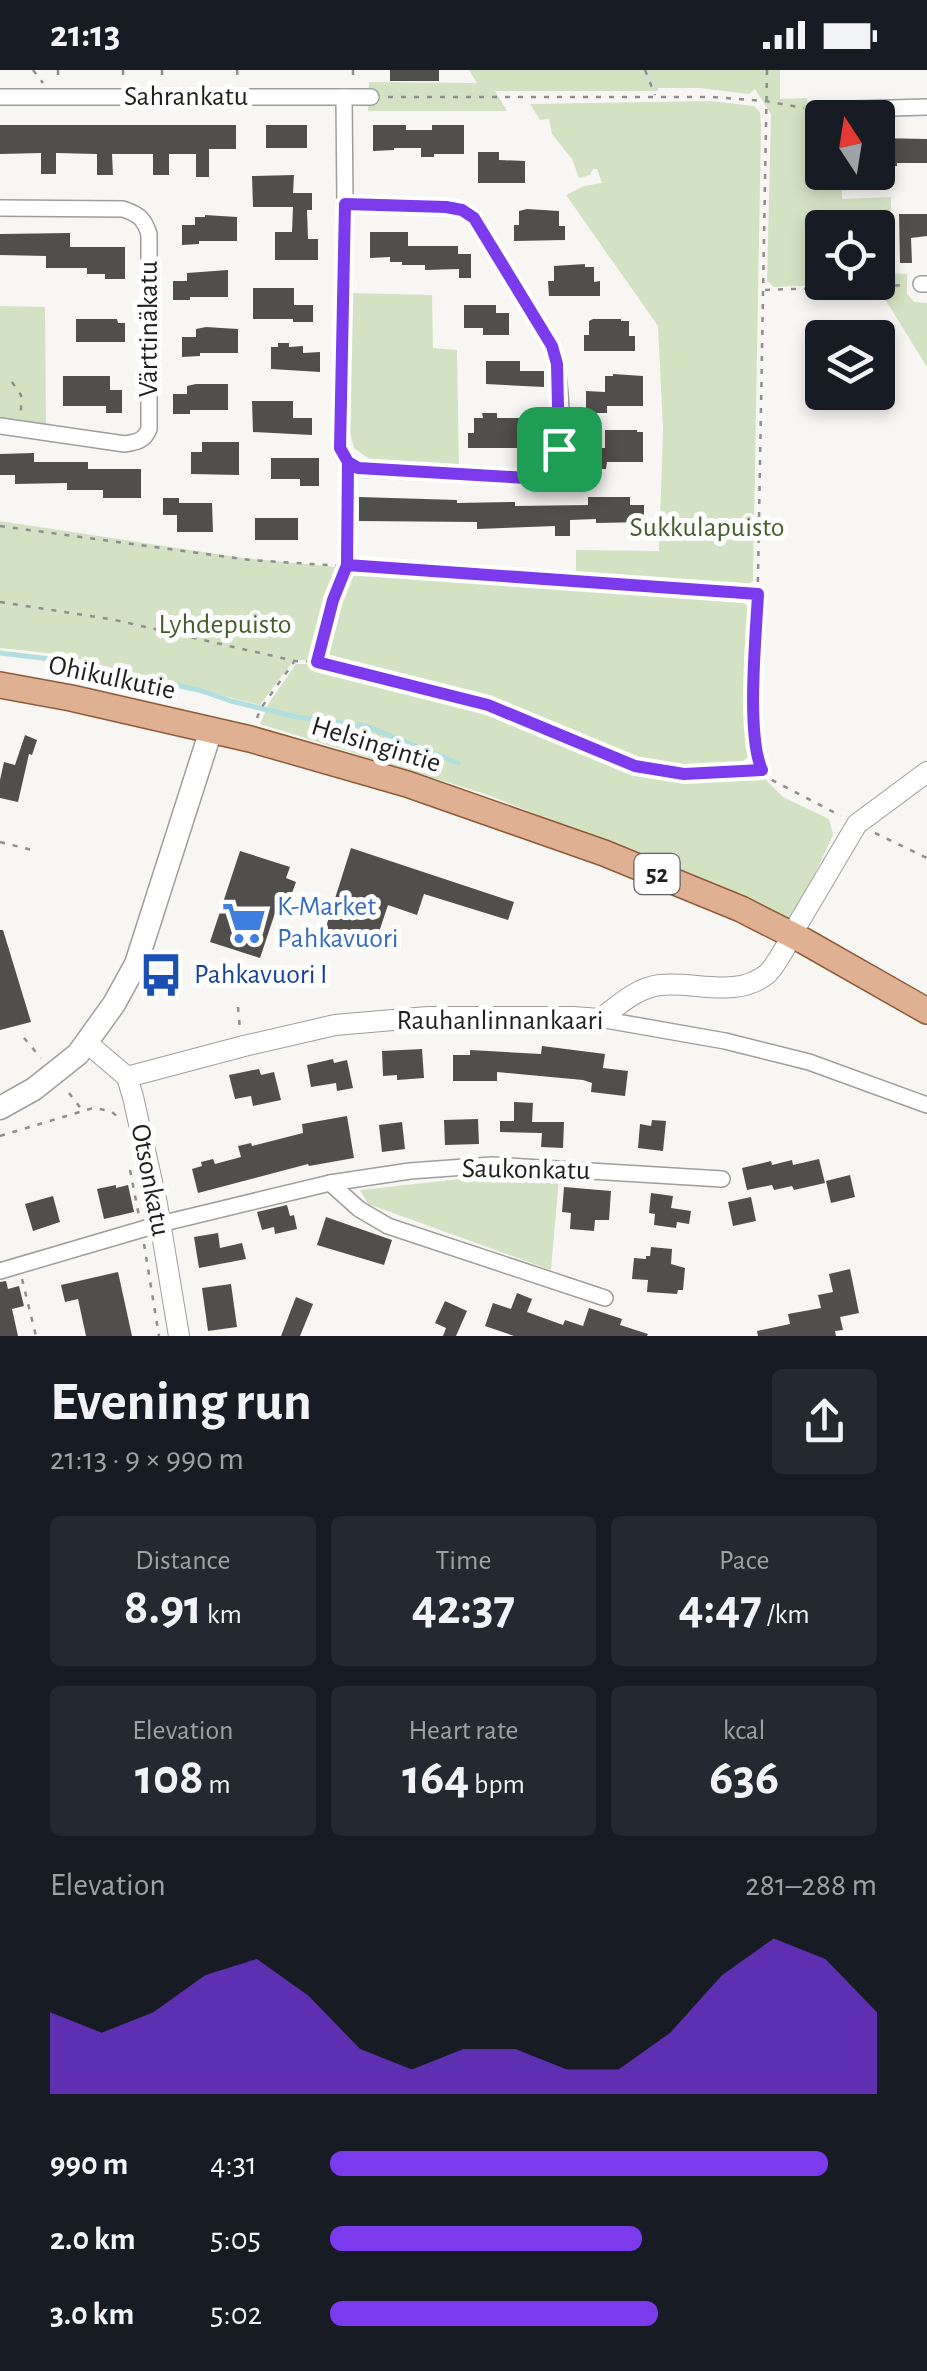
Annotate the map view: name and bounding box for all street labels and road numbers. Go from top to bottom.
street label: Sahrankatu [124,83,248,111]
street label: Värttinäkatu [135,261,163,397]
street label: Ohikulkutie [46,651,178,705]
street label: Helsingintie [308,712,444,778]
road number: 52 [634,854,680,894]
street label: Rauhanlinnankaari [397,1007,603,1035]
street label: Otsonkatu [125,1122,175,1238]
street label: Saukonkatu [462,1155,590,1185]

